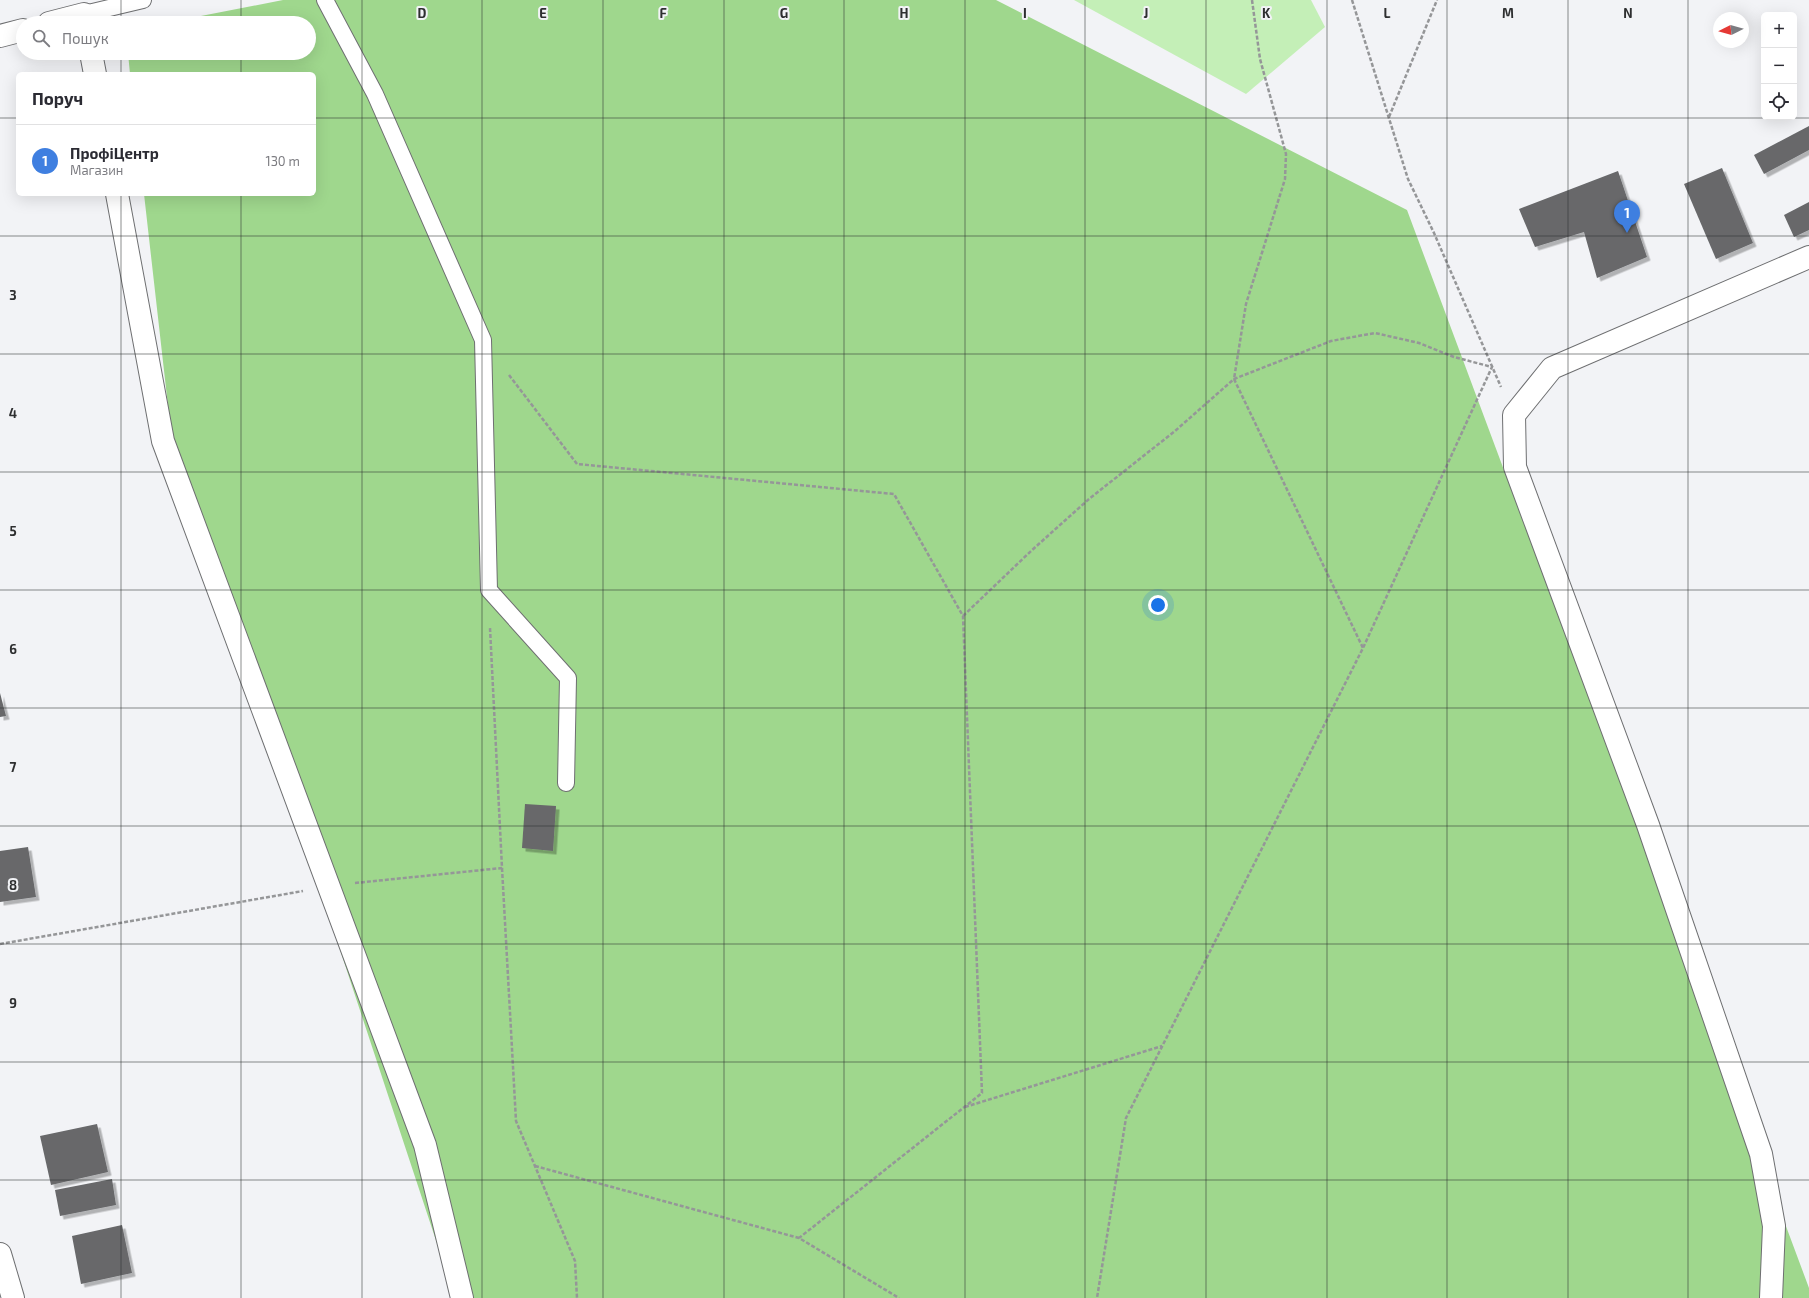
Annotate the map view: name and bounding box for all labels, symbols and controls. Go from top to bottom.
text: D [418,5,427,21]
text: E [539,5,547,21]
text: F [659,5,667,21]
text: G [780,5,788,21]
text: H [900,5,909,21]
text: I [1023,5,1027,21]
text: J [1144,5,1148,21]
text: K [1262,5,1271,21]
text: L [1384,5,1391,21]
text: M [1502,5,1514,21]
text: N [1623,5,1633,21]
north arrow [1713,12,1749,48]
map controls [1761,12,1797,120]
button: + [1761,12,1797,48]
search box [16,16,316,60]
icon: search [30,27,52,49]
text: Пошук [62,29,109,47]
button: − [1761,48,1797,84]
button: locate [1761,84,1797,120]
text: Поруч [32,88,83,108]
text: ПрофіЦентр [70,144,159,162]
text: 1 [42,153,48,169]
text: 130 m [265,153,300,169]
text: Магазин [70,162,123,178]
pin: 1 [1614,200,1640,233]
text: 3 [9,287,17,303]
text: 4 [9,405,17,421]
text: 5 [9,523,17,539]
your location [1148,595,1168,615]
text: 6 [9,641,17,657]
text: 7 [10,759,17,775]
text: 8 [9,877,17,893]
text: 9 [9,995,17,1011]

